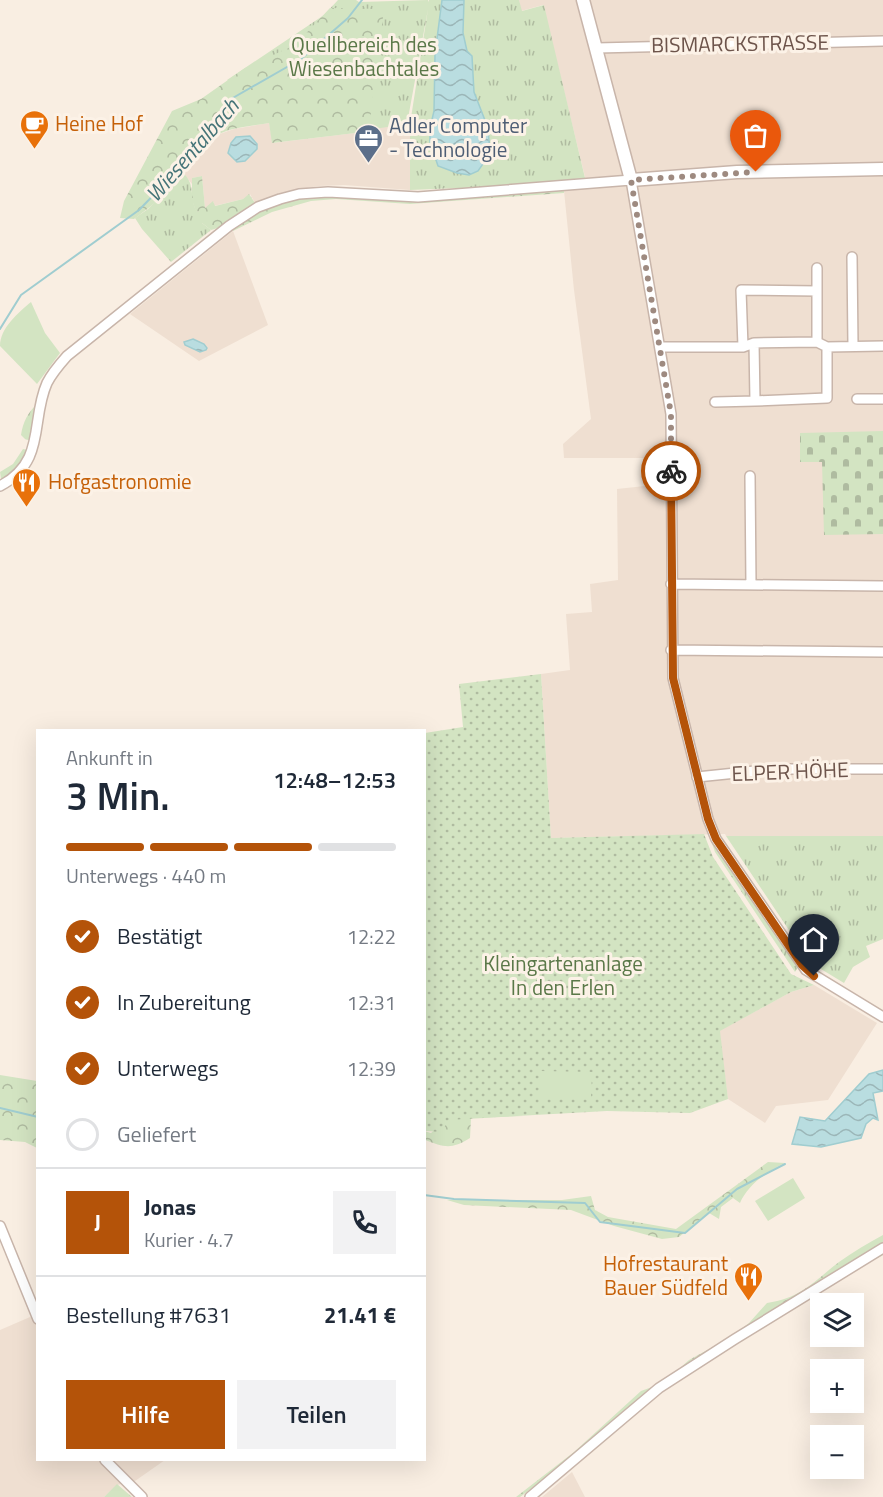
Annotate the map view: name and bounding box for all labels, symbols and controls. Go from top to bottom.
street label: BISMARCKSTRASSE [651,25,829,61]
park label: Quellbereich des Wiesenbachtales [289,28,439,84]
water label: Wiesentalbach [137,90,247,209]
place label: Heine Hof [55,107,143,139]
cafe icon: Heine Hof [18,108,50,150]
place label: Adler Computer - Technologie [389,109,527,165]
pin [730,110,781,172]
icon: bag [739,119,772,152]
office icon: Adler Computer - Technologie [352,122,384,164]
courier [641,441,701,501]
icon: bike [655,455,688,488]
place label: Hofgastronomie [48,465,192,497]
restaurant icon: Hofgastronomie [11,466,43,508]
text: Ankunft in [66,742,153,773]
street label: ELPER HÖHE [731,753,849,789]
text: 12:48–12:53 [273,763,396,797]
text: 3 Min. [66,766,170,825]
text: Unterwegs · 440 m [66,860,226,891]
pin [788,914,839,976]
text: Bestätigt [117,919,202,953]
icon: check [66,920,99,953]
text: 12:22 [347,921,396,952]
icon: home [797,923,830,956]
park label: Kleingartenanlage In den Erlen [483,947,643,1003]
text: In Zubereitung [117,985,251,1019]
icon: check [66,986,99,1019]
text: 12:31 [347,987,396,1018]
text: Unterwegs [117,1051,219,1085]
icon: check [66,1052,99,1085]
text: 12:39 [347,1053,396,1084]
text: Geliefert [117,1117,196,1151]
text: Jonas [144,1190,196,1224]
button: phone [333,1191,396,1254]
text: J [94,1205,101,1239]
text: Kurier · 4.7 [144,1224,234,1255]
place label: Hofrestaurant Bauer Südfeld [603,1247,729,1303]
restaurant icon: Hofrestaurant Bauer Südfeld [733,1260,765,1302]
map controls [810,1293,864,1479]
button: layers [810,1293,864,1347]
text: Bestellung #7631 [66,1298,231,1332]
text: 21.41 € [324,1298,396,1332]
button: + [810,1359,864,1413]
button: Hilfe [66,1380,225,1449]
button: Teilen [237,1380,396,1449]
button: − [810,1425,864,1479]

